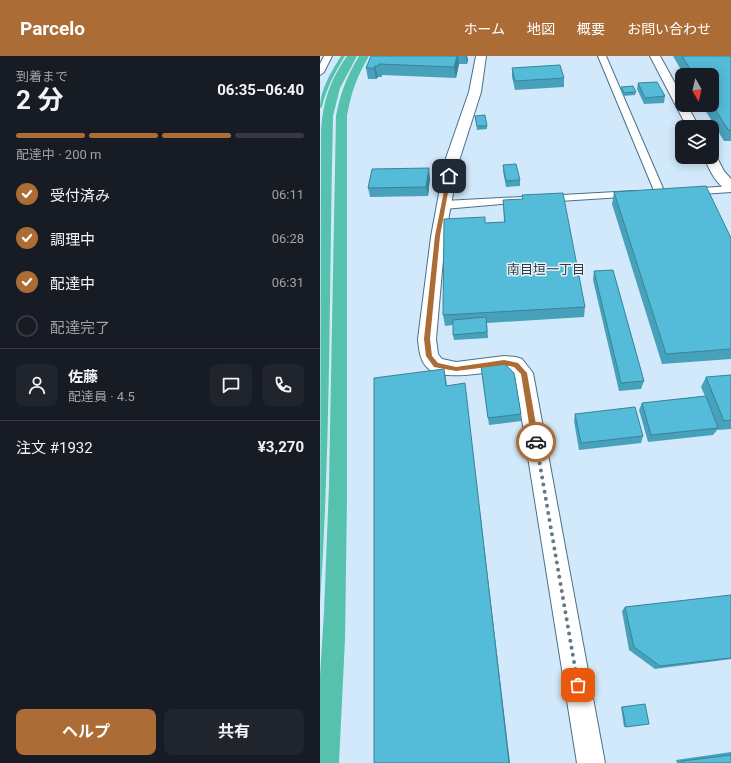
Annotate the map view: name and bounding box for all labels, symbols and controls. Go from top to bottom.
text: Parcelo [20,17,85,40]
text: ホーム [463,21,505,37]
text: 地図 [527,21,555,37]
text: 概要 [577,21,605,37]
text: お問い合わせ [627,21,711,37]
north arrow [675,68,719,112]
map controls [675,68,719,164]
text: 到着まで [16,69,68,84]
text: 06:35–06:40 [217,81,304,99]
text: 2 分 [16,85,63,115]
button: layers [675,120,719,164]
text: 配達中 · 200 m [16,147,101,162]
pin [432,159,466,193]
icon: home [438,165,460,187]
icon: check [16,183,38,205]
text: 受付済み [50,187,110,205]
text: 06:11 [272,187,304,202]
icon: check [16,227,38,249]
text: 調理中 [50,231,95,249]
text: 06:28 [272,231,304,246]
district label: 南目垣一丁目 [507,262,585,277]
icon: check [16,271,38,293]
text: 配達中 [50,275,95,293]
text: 06:31 [272,275,304,290]
text: 配達完了 [50,319,110,337]
button: person [16,364,58,406]
button: chat [210,364,252,406]
button: phone [262,364,304,406]
text: 佐藤 [68,368,98,386]
text: 配達員 · 4.5 [68,389,135,404]
courier [516,422,556,462]
icon: car [525,431,547,453]
text: ¥3,270 [258,438,304,456]
text: 注文 #1932 [16,439,93,457]
pin [561,668,595,702]
icon: bag [567,674,589,696]
button: ヘルプ [16,709,156,755]
button: 共有 [164,709,304,755]

